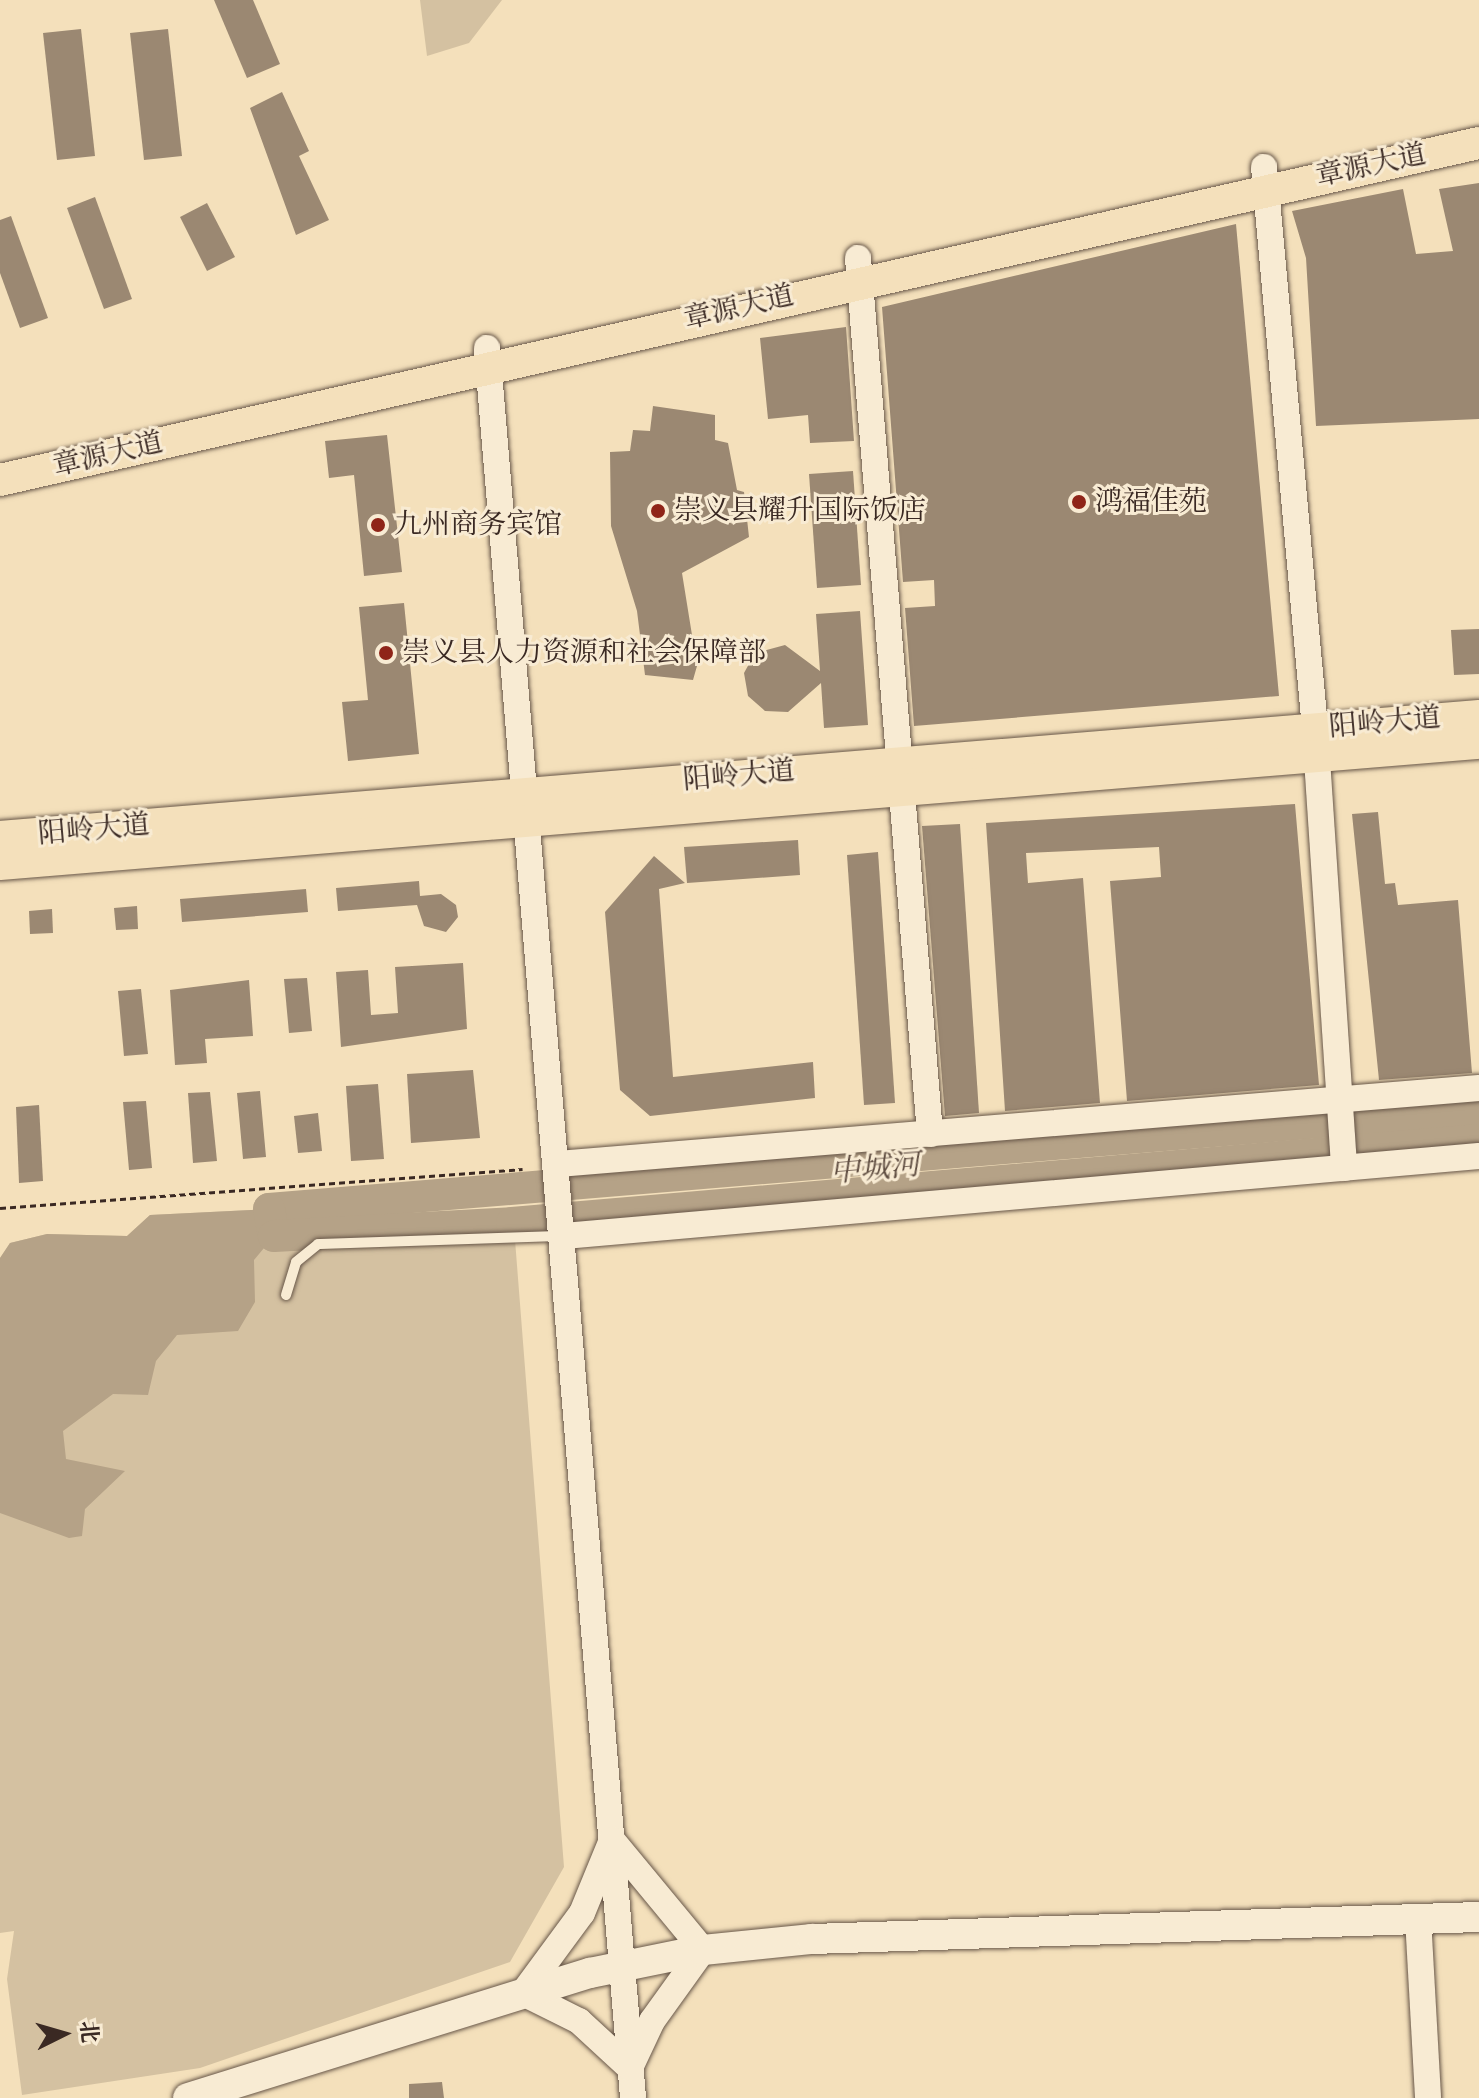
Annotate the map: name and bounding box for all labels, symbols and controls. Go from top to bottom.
street label: 章源大道 [1313,138,1429,194]
street label: 章源大道 [681,279,797,337]
street label: 章源大道 [50,426,166,484]
place label: 鸿福佳苑 [1095,485,1207,519]
marker: 鸿福佳苑 [1070,493,1088,511]
place label: 崇义县耀升国际饭店 [674,494,926,528]
marker: 崇义县耀升国际饭店 [649,502,667,520]
place label: 九州商务宾馆 [394,508,562,542]
marker: 九州商务宾馆 [369,516,387,534]
place label: 崇义县人力资源和社会保障部 [402,636,766,670]
marker: 崇义县人力资源和社会保障部 [377,644,395,662]
street label: 阳岭大道 [1328,701,1442,745]
street label: 阳岭大道 [682,754,796,798]
street label: 阳岭大道 [37,808,151,852]
water label: 中城河 [829,1148,921,1192]
north arrow [24,1994,104,2074]
text: 北 [74,2020,103,2044]

